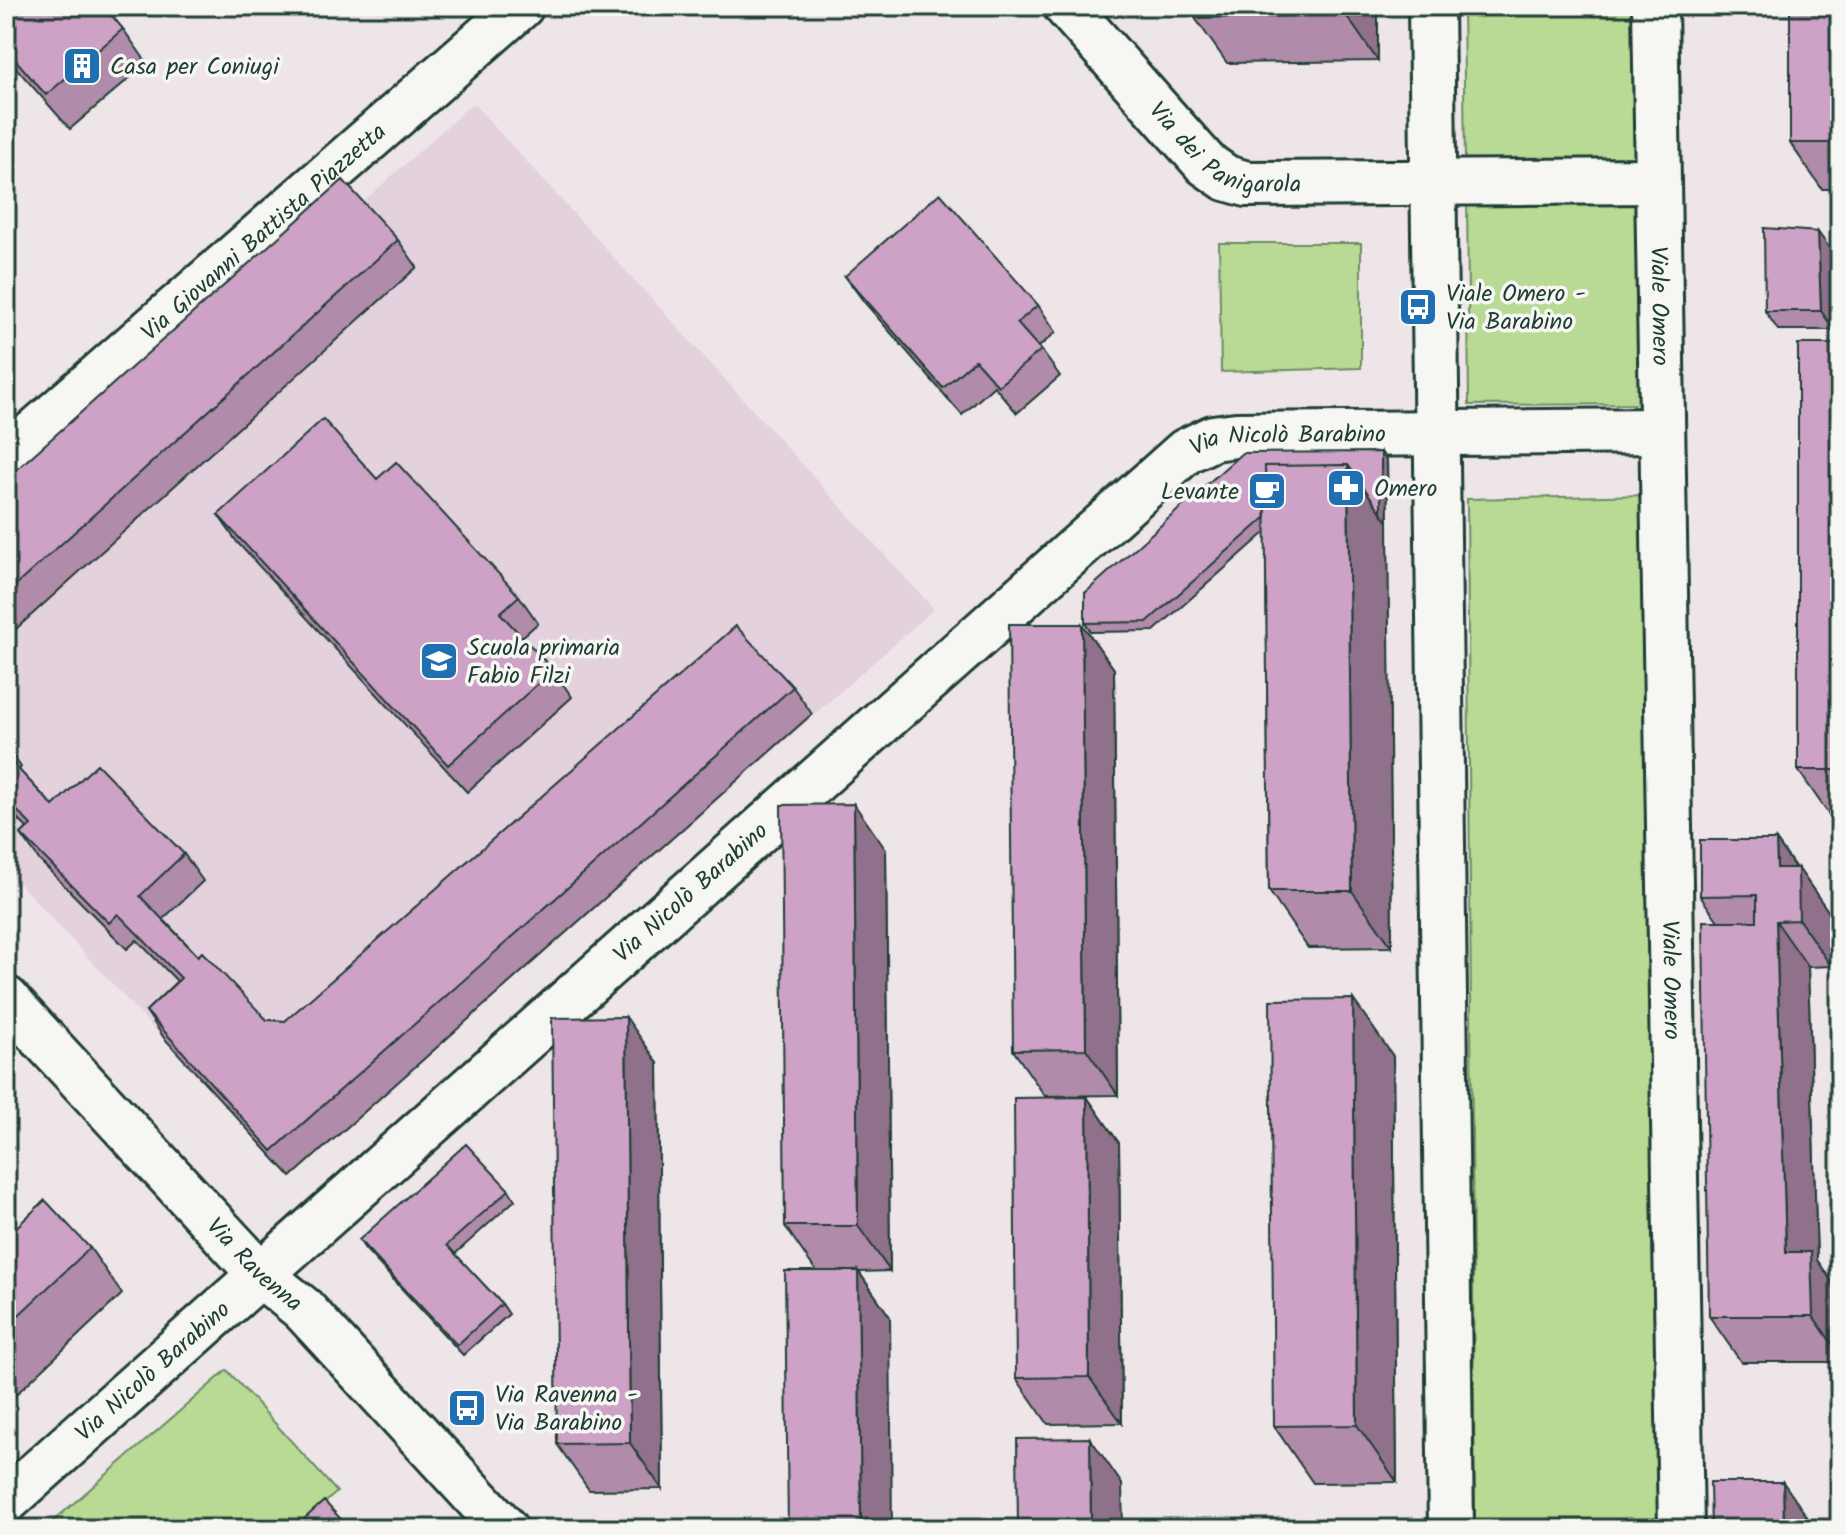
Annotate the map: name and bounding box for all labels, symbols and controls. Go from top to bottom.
building icon: Casa per Coniugi [61,45,103,87]
place label: Casa per Coniugi [110,48,280,87]
street label: Via dei Panigarola [1138,93,1301,205]
street label: Via Giovanni Battista Piazzetta [133,114,396,352]
street label: Viale Omero [1638,246,1679,366]
place label: Viale Omero - Via Barabino [1446,275,1586,342]
bus stop icon: Viale Omero - Via Barabino [1397,286,1439,328]
street label: Via Nicolò Barabino [1184,416,1386,467]
pharmacy icon: Omero [1325,467,1367,509]
cafe icon: Levante [1246,470,1288,512]
place label: Omero [1374,470,1438,509]
place label: Levante [1161,473,1239,512]
place label: Scuola primaria Fabio Filzi [467,629,620,696]
school or university icon: Scuola primaria Fabio Filzi [418,640,460,682]
street label: Via Nicolò Barabino [605,813,778,973]
street label: Viale Omero [1650,920,1691,1040]
street label: Via Ravenna [196,1209,311,1322]
street label: Via Nicolò Barabino [67,1292,240,1452]
place label: Via Ravenna - Via Barabino [495,1376,638,1443]
bus stop icon: Via Ravenna - Via Barabino [446,1387,488,1429]

